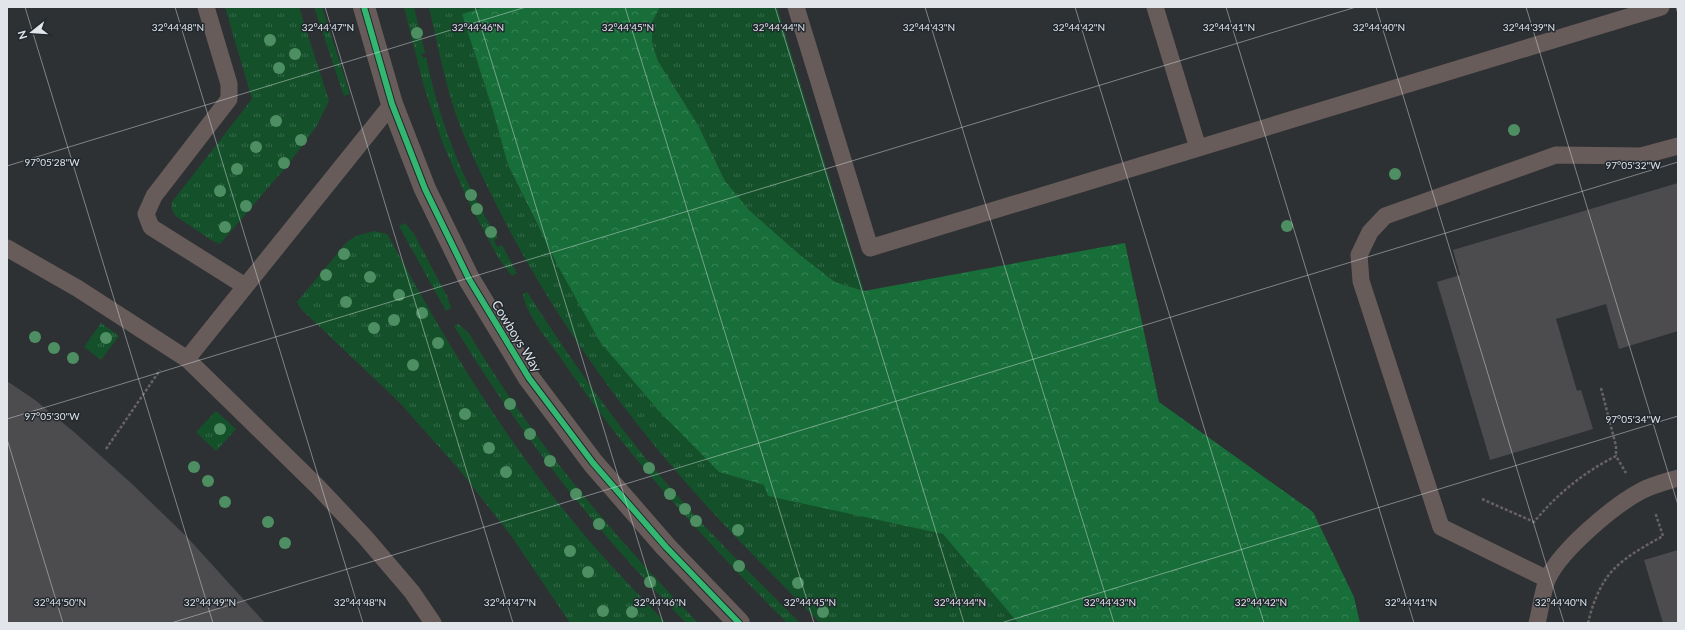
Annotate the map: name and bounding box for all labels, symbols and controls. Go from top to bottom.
north arrow [12,12,52,52]
text: 32°44'48"N [152,21,204,33]
text: 32°44'47"N [302,21,354,33]
text: 32°44'46"N [452,21,504,33]
text: 32°44'45"N [602,21,654,33]
text: 32°44'44"N [753,21,805,33]
text: 32°44'43"N [903,21,955,33]
text: 32°44'42"N [1053,21,1105,33]
text: 32°44'41"N [1203,21,1255,33]
text: 32°44'40"N [1353,21,1405,33]
text: 32°44'39"N [1503,21,1555,33]
text: N [15,29,29,41]
text: 97°05'28"W [24,156,80,168]
text: 97°05'32"W [1605,159,1661,171]
street label: Cowboys Way [489,297,546,375]
text: 97°05'30"W [24,410,80,422]
text: 97°05'34"W [1605,413,1661,425]
text: 32°44'50"N [34,596,86,608]
text: 32°44'49"N [184,596,236,608]
text: 32°44'48"N [334,596,386,608]
text: 32°44'47"N [484,596,536,608]
text: 32°44'46"N [634,596,686,608]
text: 32°44'45"N [784,596,836,608]
text: 32°44'44"N [934,596,986,608]
text: 32°44'43"N [1084,596,1136,608]
text: 32°44'42"N [1235,596,1287,608]
text: 32°44'41"N [1385,596,1437,608]
text: 32°44'40"N [1535,596,1587,608]

